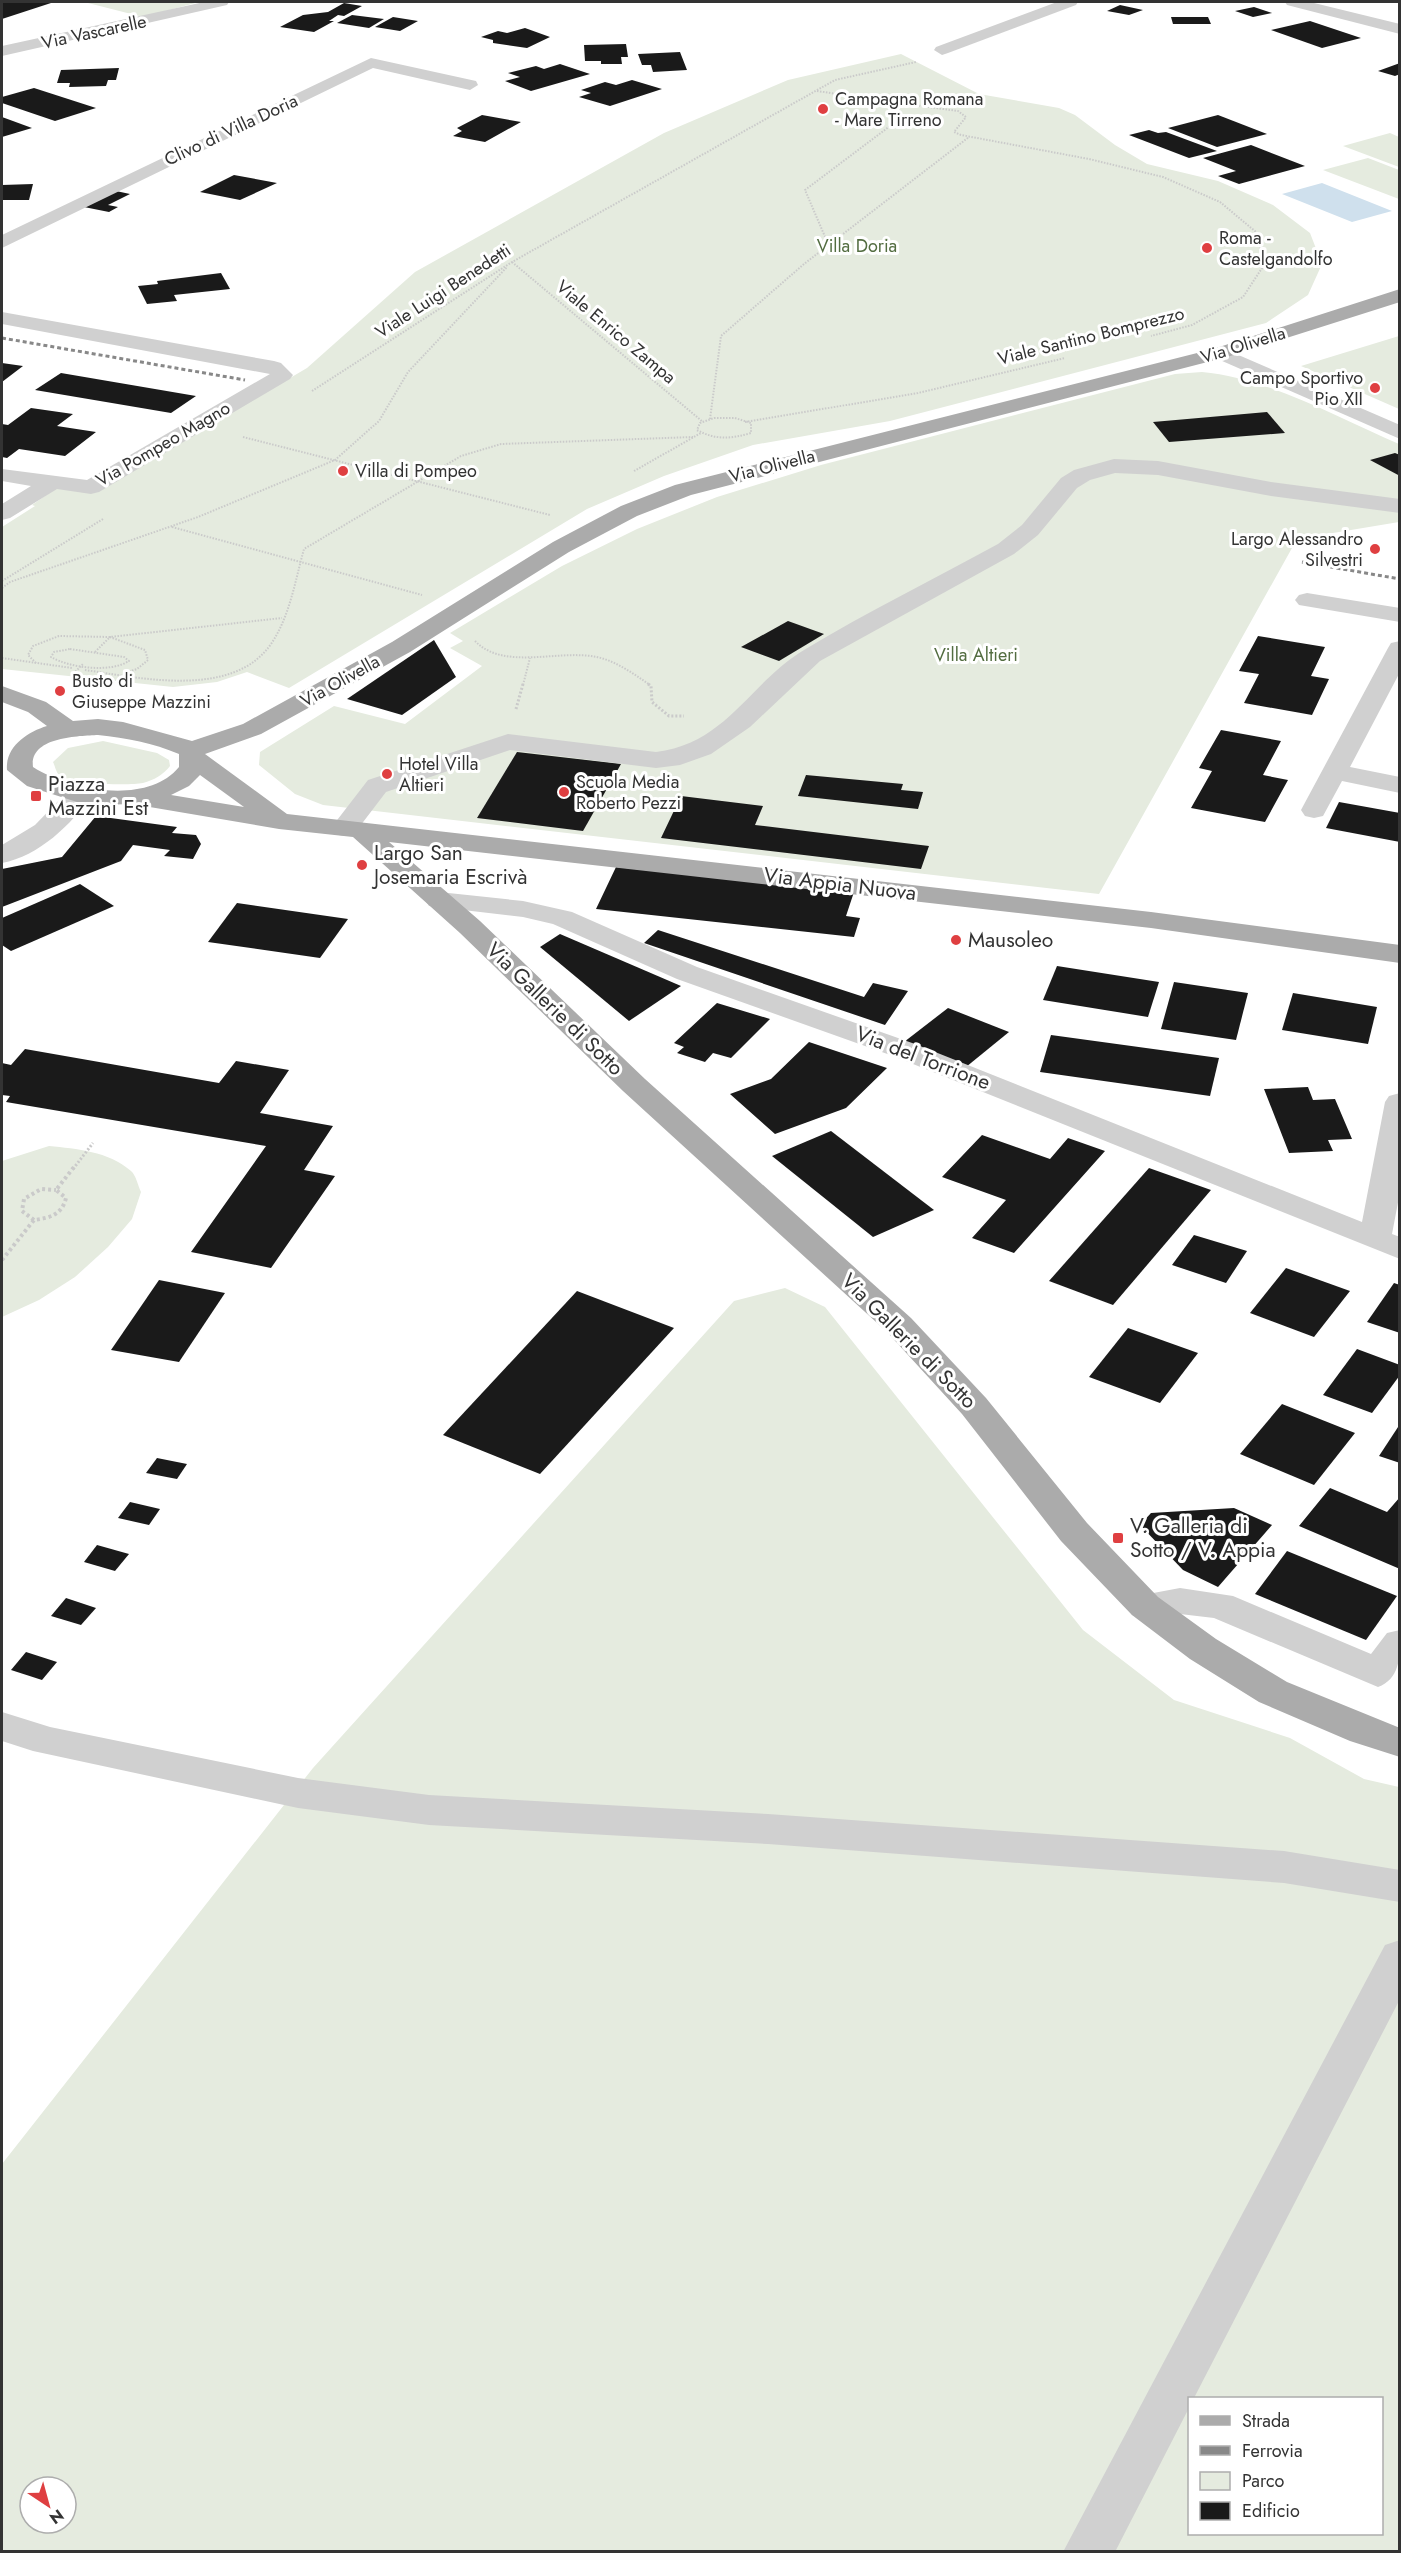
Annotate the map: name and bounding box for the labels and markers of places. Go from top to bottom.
place label: Campagna Romana - Mare Tirreno [835,86,983,133]
marker: Campagna Romana - Mare Tirreno [816,102,830,116]
place label: Roma - Castelgandolfo [1219,225,1333,272]
marker: Roma - Castelgandolfo [1200,241,1214,255]
place label: Campo Sportivo Pio XII [1240,365,1363,412]
marker: Campo Sportivo Pio XII [1368,381,1382,395]
place label: Villa di Pompeo [355,458,477,484]
marker: Villa di Pompeo [336,464,350,478]
place label: Largo Alessandro Silvestri [1231,526,1363,573]
marker: Largo Alessandro Silvestri [1368,542,1382,556]
place label: Busto di Giuseppe Mazzini [72,668,211,715]
marker: Busto di Giuseppe Mazzini [53,684,67,698]
place label: Hotel Villa Altieri [399,751,478,798]
marker: Hotel Villa Altieri [380,767,394,781]
place label: Piazza Mazzini Est [48,769,148,823]
place label: Scuola Media Roberto Pezzi [576,769,681,816]
marker: Scuola Media Roberto Pezzi [557,785,571,799]
marker: Piazza Mazzini Est [29,789,43,803]
place label: Largo San Josemaria Escrivà [371,838,527,892]
marker: Largo San Josemaria Escrivà [355,858,369,872]
place label: Mausoleo [968,925,1053,955]
marker: Mausoleo [949,933,963,947]
place label: V. Galleria di Sotto / V. Appia [1130,1511,1276,1565]
marker: V. Galleria di Sotto / V. Appia [1111,1531,1125,1545]

